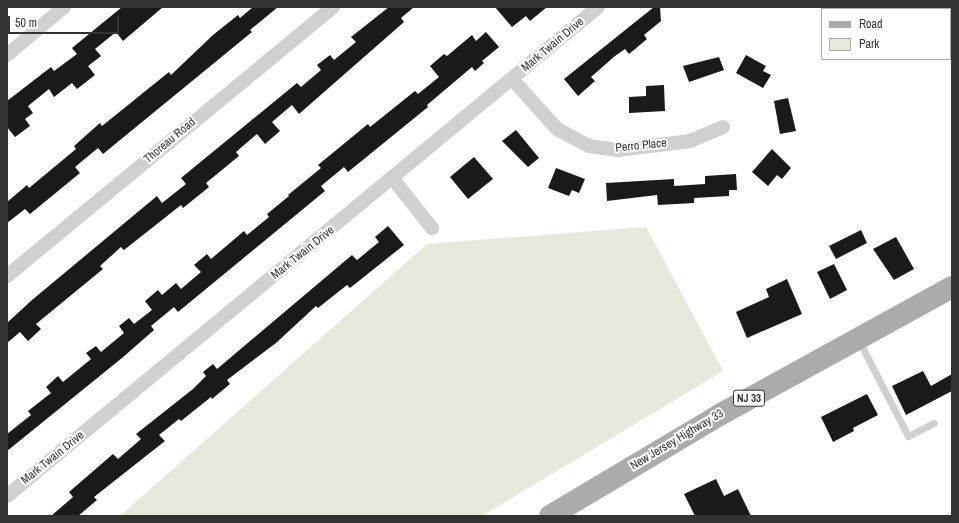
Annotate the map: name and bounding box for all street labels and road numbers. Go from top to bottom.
street label: Mark Twain Drive [519,15,587,75]
street label: Thoreau Road [141,115,199,167]
street label: Perro Place [615,136,667,156]
street label: Mark Twain Drive [269,223,337,283]
road number: NJ 33 [732,389,766,407]
street label: New Jersey Highway 33 [628,407,726,473]
street label: Mark Twain Drive [19,428,87,488]

